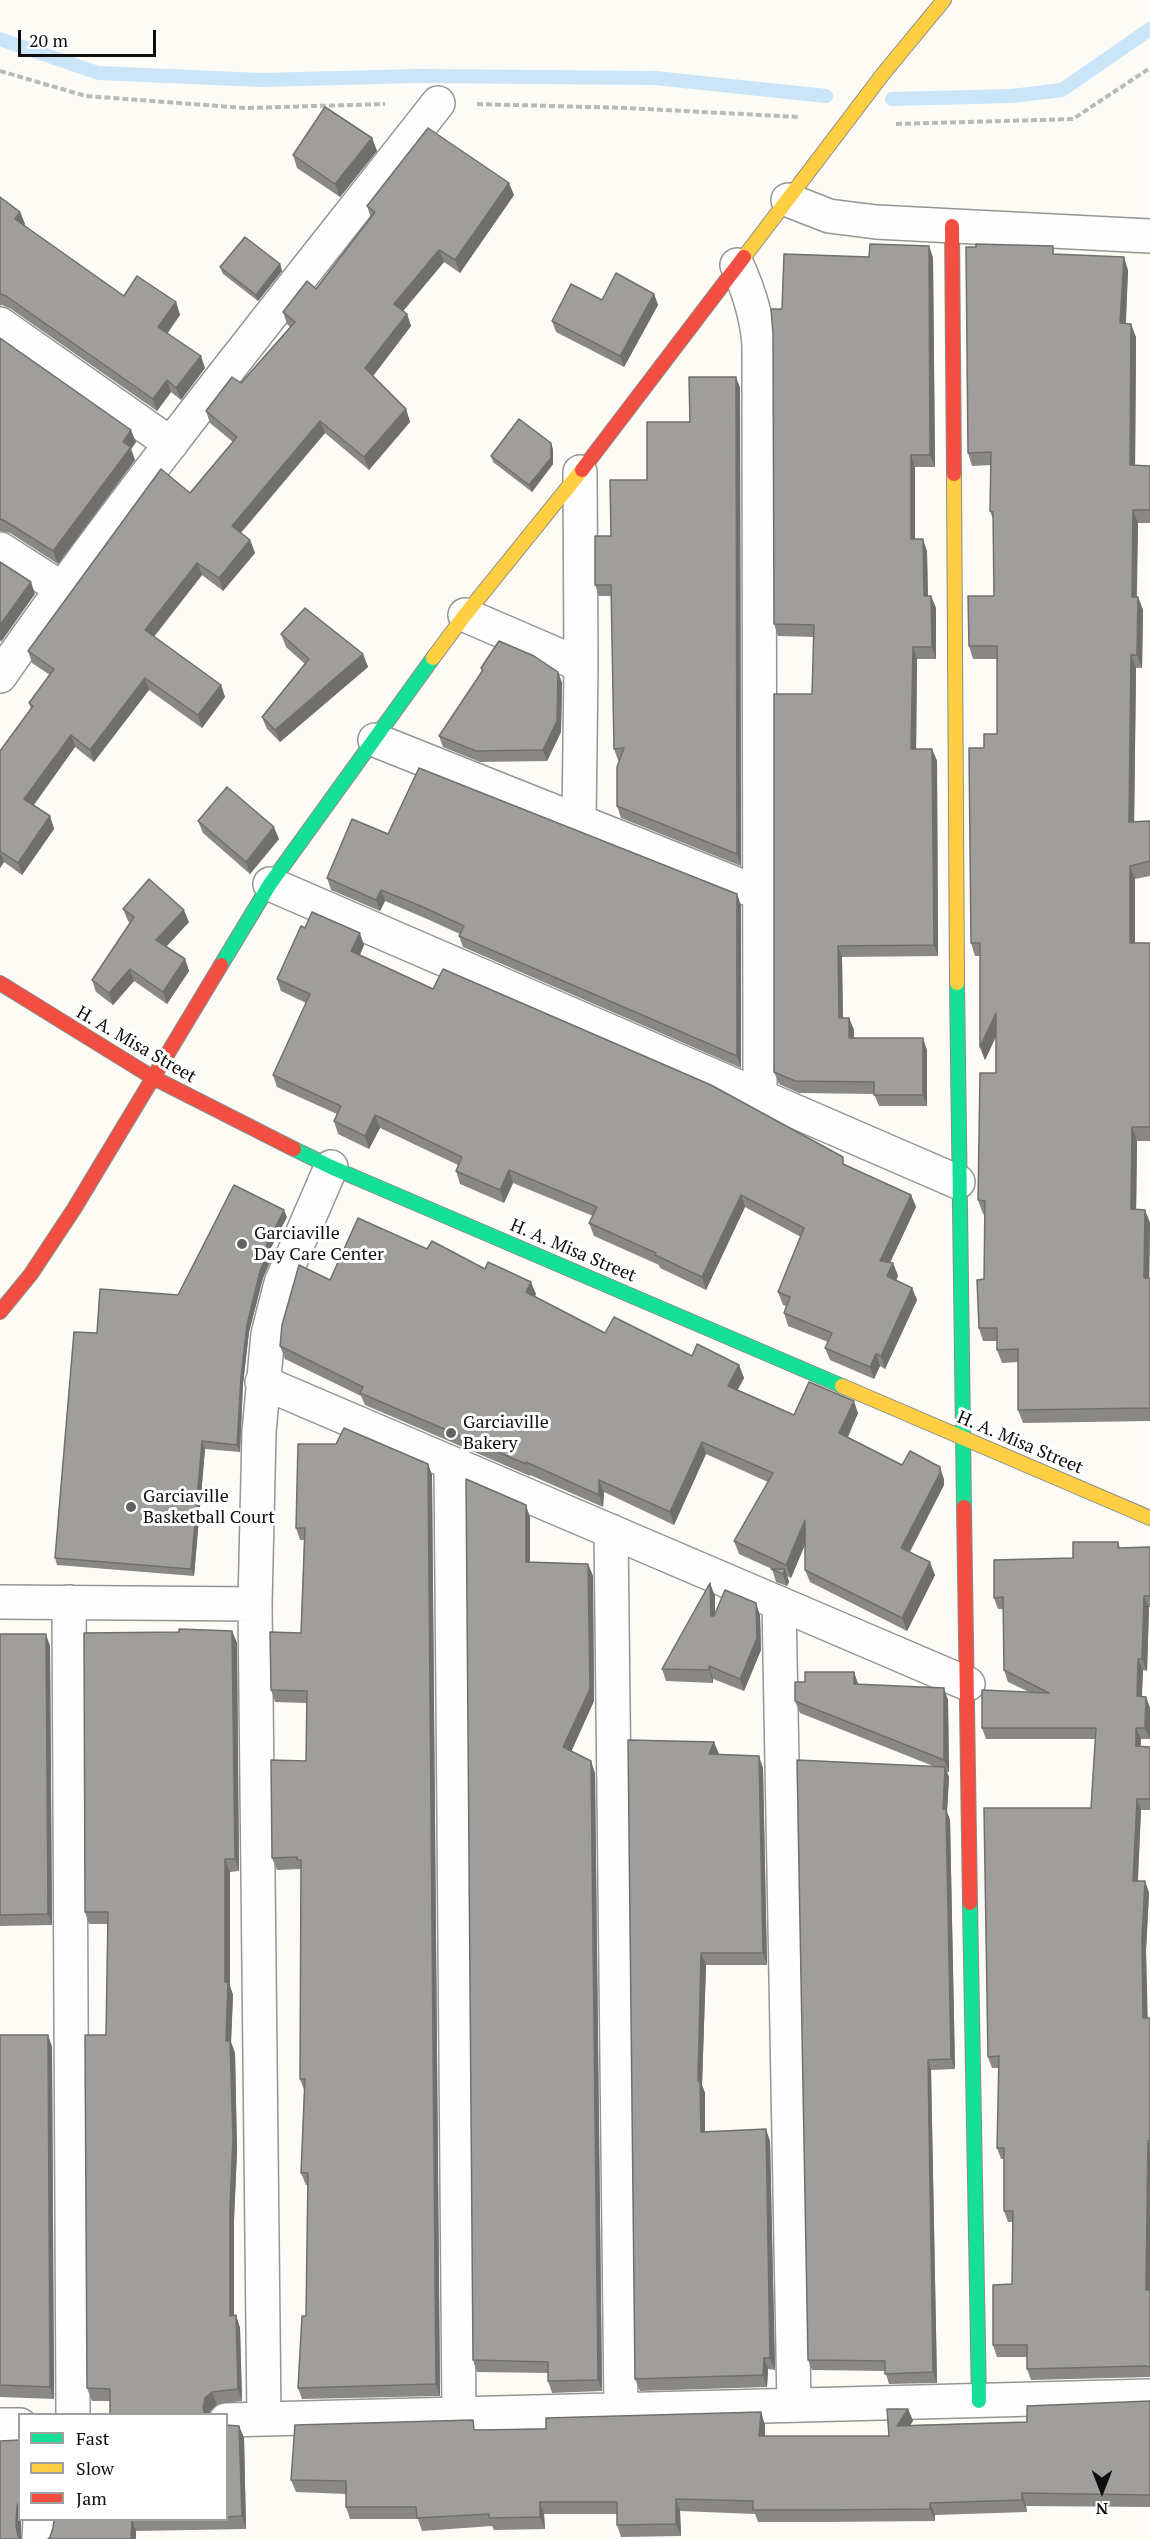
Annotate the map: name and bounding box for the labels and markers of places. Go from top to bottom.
place label: Garciaville Day Care Center [254,1223,384,1266]
marker: Garciaville Day Care Center [235,1237,249,1251]
place label: Garciaville Bakery [463,1412,549,1454]
marker: Garciaville Bakery [444,1426,458,1440]
place label: Garciaville Basketball Court [143,1486,275,1528]
marker: Garciaville Basketball Court [124,1500,138,1514]

